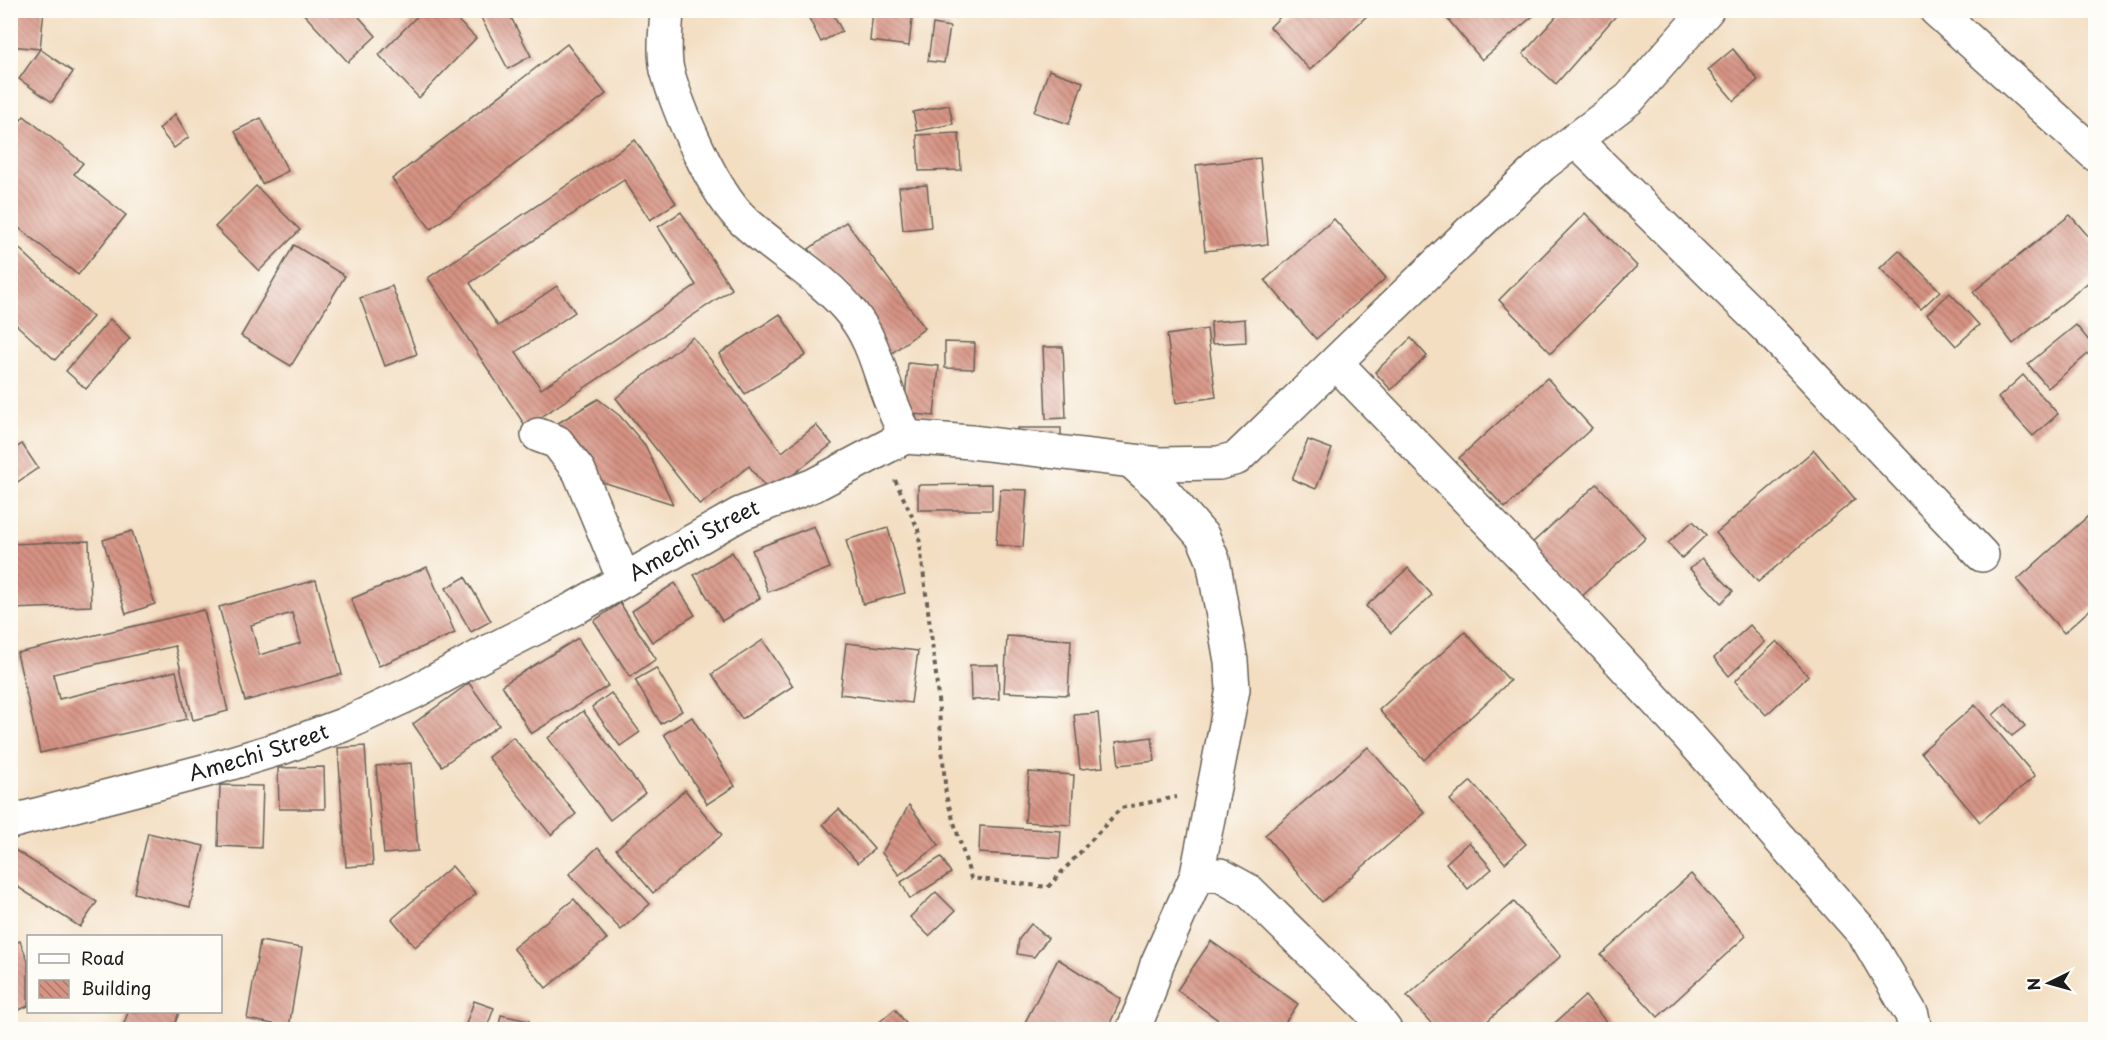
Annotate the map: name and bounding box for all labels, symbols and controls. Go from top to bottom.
street label: Amechi Street [622,490,763,588]
street label: Amechi Street [185,714,332,788]
legend [27,935,222,1013]
text: Road [81,944,125,971]
north arrow [2019,953,2079,1013]
text: Building [81,974,151,1001]
text: N [2021,977,2046,992]

